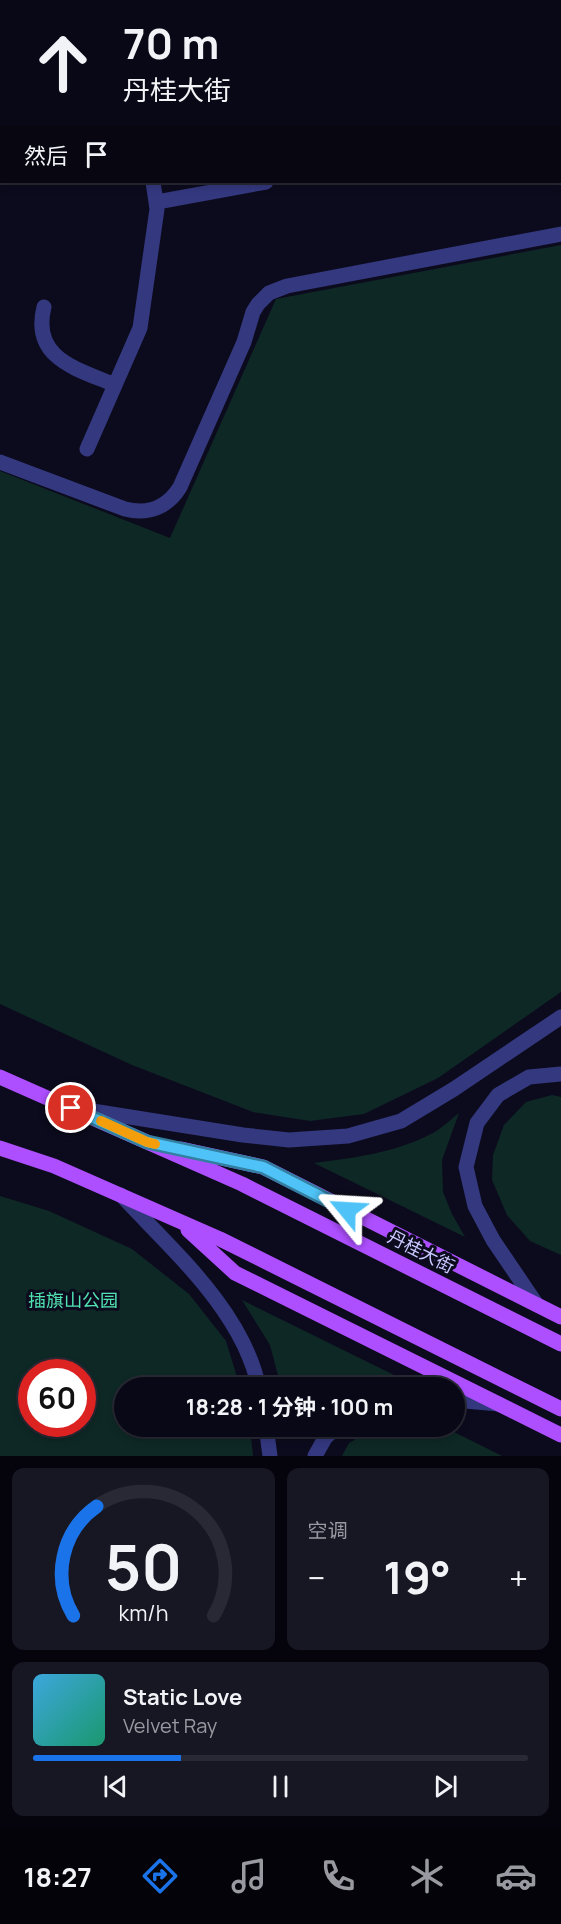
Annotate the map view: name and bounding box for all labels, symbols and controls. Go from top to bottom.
text: 70 m [123,14,219,72]
icon: ahead [24,24,102,102]
text: 丹桂大街 [123,71,231,108]
icon: arrive [80,138,113,171]
text: 然后 [24,141,68,171]
pin [45,1082,96,1133]
icon: arrive [54,1091,87,1124]
position arrow [315,1178,379,1242]
street label: 丹桂大街 [384,1224,459,1278]
park label: 插旗山公园 [28,1288,118,1312]
speed limit sign: 60 [18,1359,96,1437]
text: 18:28 · 1 分钟 · 100 m [186,1392,393,1422]
text: 空调 [308,1517,348,1544]
text: 50 [104,1523,182,1609]
text: 19° [383,1546,451,1608]
text: − [308,1555,325,1600]
text: + [509,1555,528,1600]
text: km/h [118,1598,168,1627]
text: Static Love [123,1682,242,1712]
text: Velvet Ray [123,1712,217,1739]
icon: previous [99,1770,132,1803]
icon: pause [264,1770,297,1803]
icon: next [429,1770,462,1803]
icon: directions [139,1855,181,1897]
icon: music [228,1855,270,1897]
icon: phone [317,1855,359,1897]
icon: climate [406,1855,448,1897]
icon: car [495,1855,537,1897]
text: 18:27 [24,1858,92,1895]

